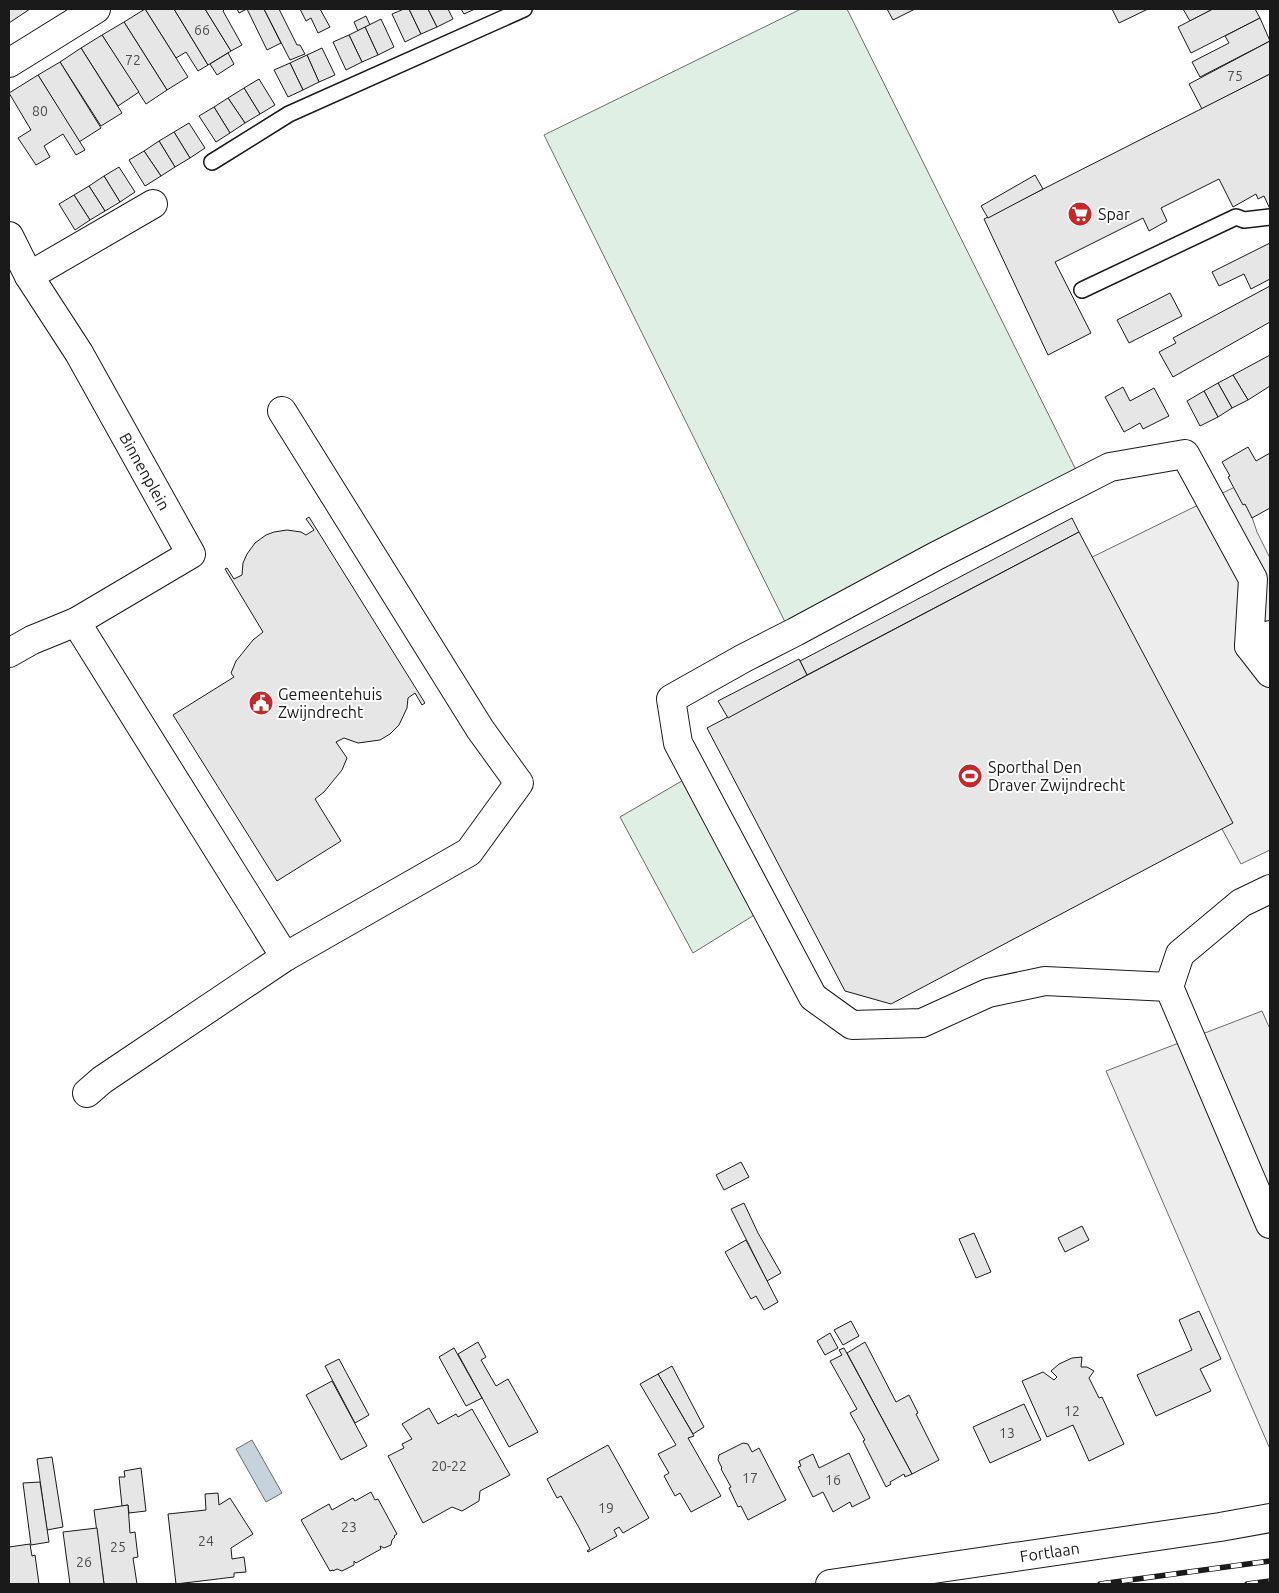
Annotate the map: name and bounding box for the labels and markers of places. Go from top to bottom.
supermarket icon: Spar [1067,201,1093,227]
place label: Spar [1098,205,1130,223]
place label: Gemeentehuis Zwijndrecht [278,685,382,721]
public building icon: Gemeentehuis Zwijndrecht [248,690,274,716]
place label: Sporthal Den Draver Zwijndrecht [988,758,1126,794]
sports icon: Sporthal Den Draver Zwijndrecht [957,763,983,789]

